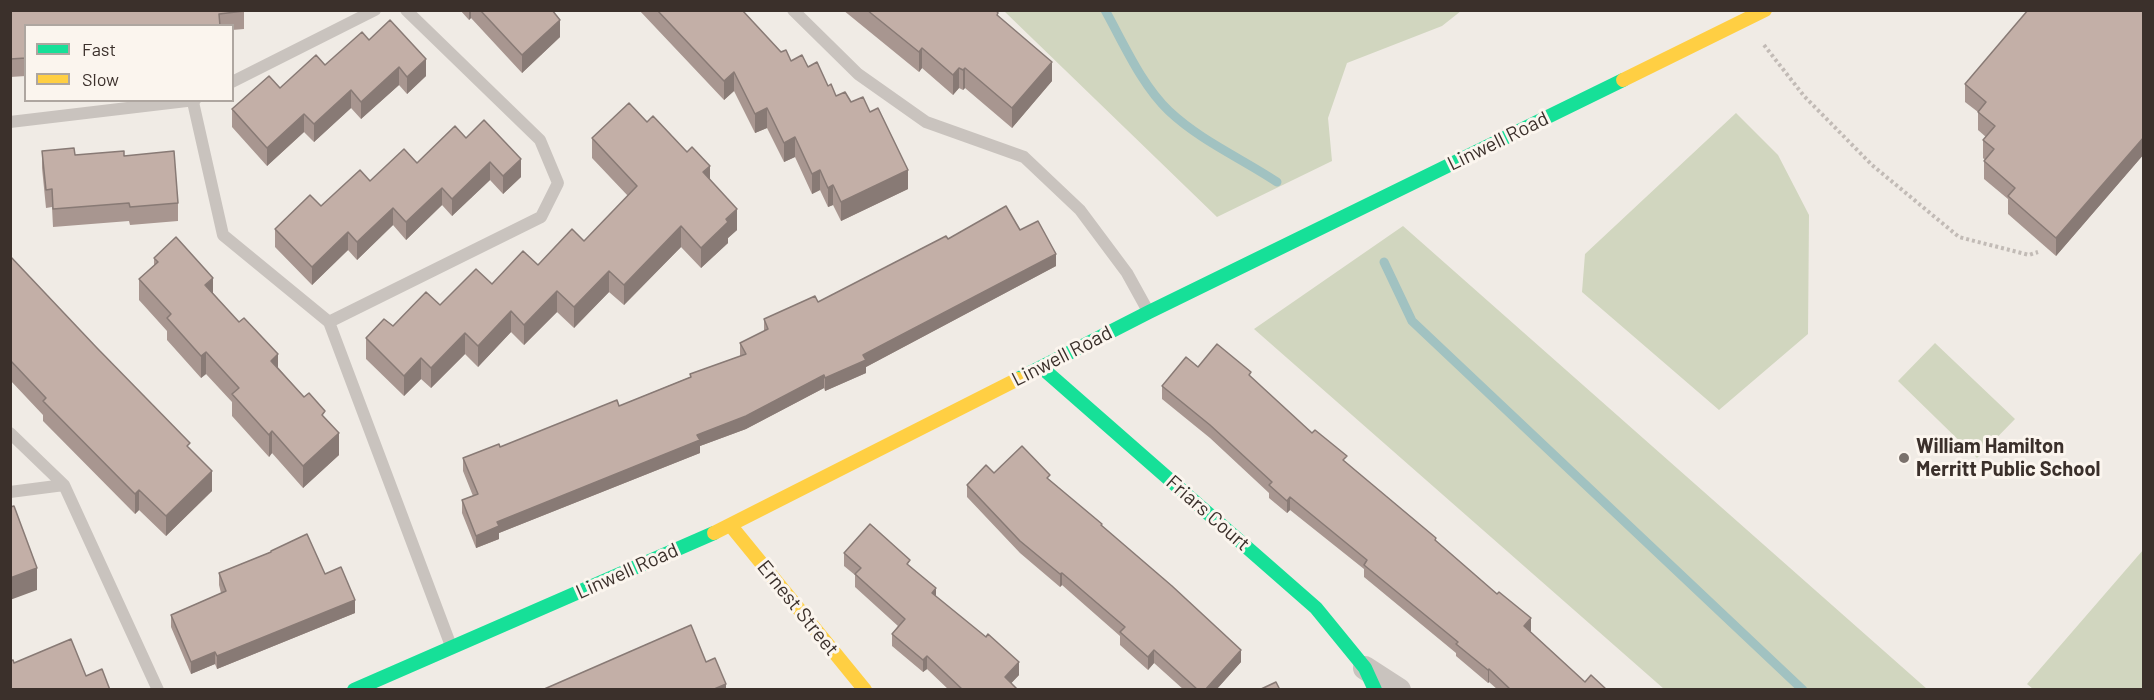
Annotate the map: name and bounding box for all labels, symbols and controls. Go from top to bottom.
legend [24,24,234,102]
text: Fast [82,38,116,60]
text: Slow [82,68,119,90]
street label: Linwell Road [1444,106,1552,176]
street label: Linwell Road [1008,321,1116,391]
place label: William Hamilton Merritt Public School [1916,434,2100,481]
marker: William Hamilton Merritt Public School [1897,451,1911,465]
street label: Friars Court [1161,470,1255,556]
street label: Linwell Road [572,538,682,604]
street label: Ernest Street [752,555,844,661]

